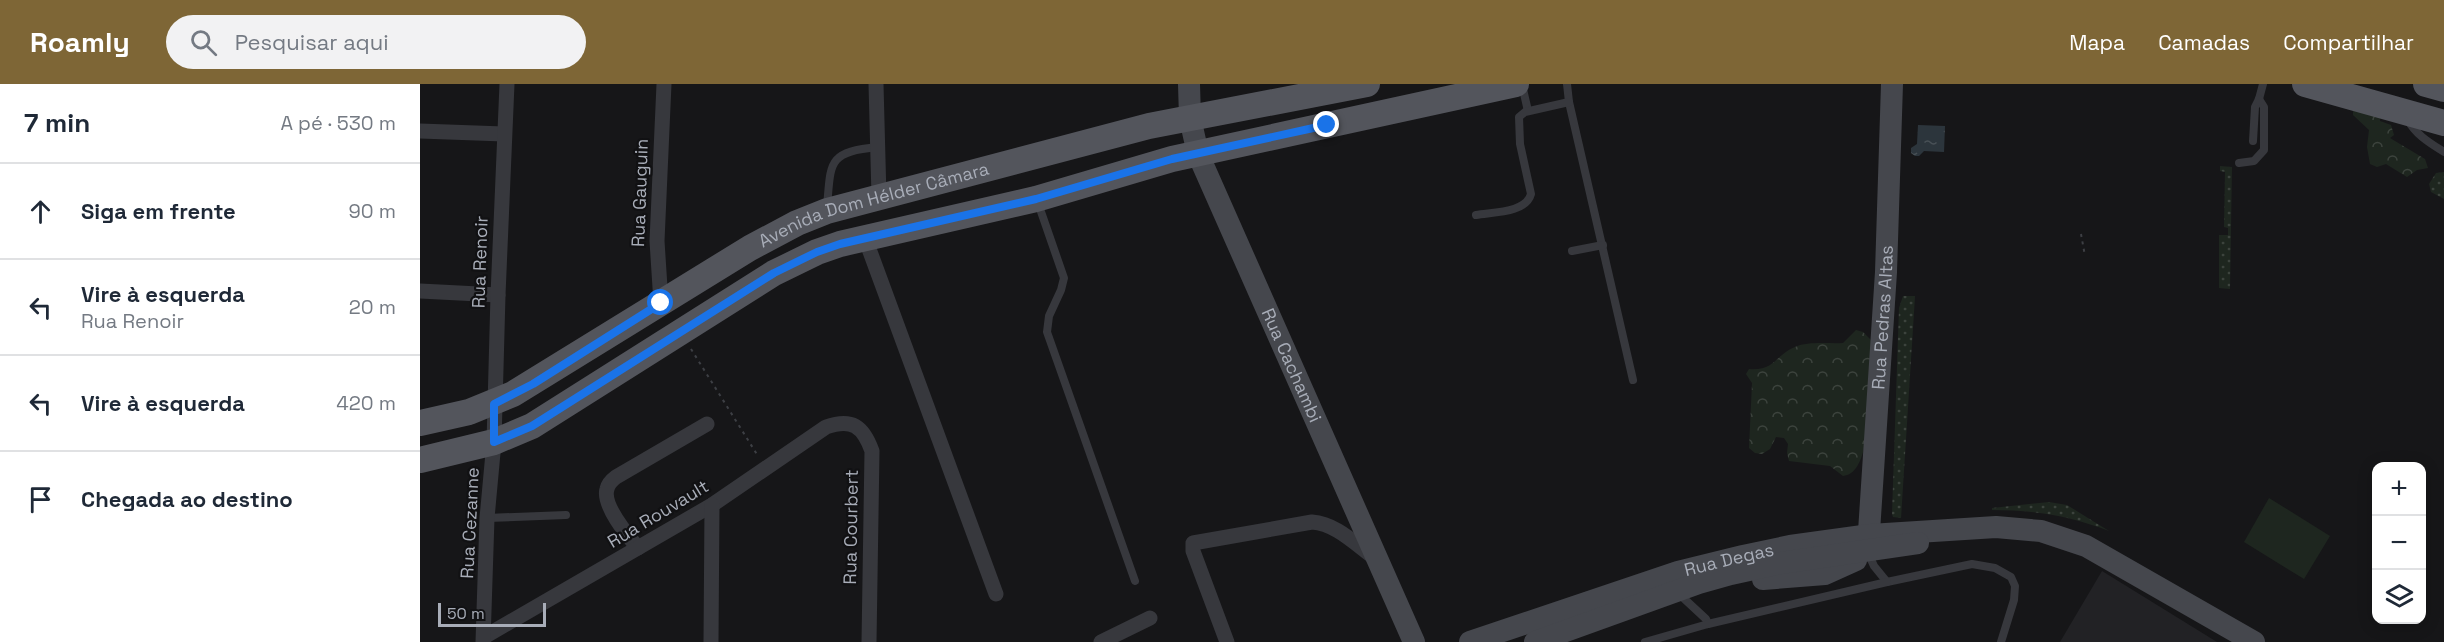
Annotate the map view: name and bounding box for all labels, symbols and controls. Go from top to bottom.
search box [166,15,586,69]
text: Roamly [30,24,130,60]
icon: search [187,26,220,59]
text: Pesquisar aqui [235,28,389,56]
text: Mapa [2069,29,2125,56]
text: Camadas [2158,29,2250,56]
text: Compartilhar [2283,29,2414,56]
text: 7 min [24,106,90,140]
text: A pé · 530 m [281,110,396,136]
route end [1313,111,1339,137]
street label: Rua Gauguin [626,138,653,248]
street label: Avenida Dom Hélder Câmara [754,157,991,252]
icon: ahead [24,195,57,228]
text: Siga em frente [81,197,236,225]
text: 90 m [349,198,396,224]
street label: Rua Renoir [466,215,493,309]
street label: Rua Pedras Altas [1866,245,1898,390]
text: Vire à esquerda [81,280,245,308]
route start [647,289,673,315]
icon: left [24,291,57,324]
text: 20 m [349,294,396,320]
street label: Rua Cachambi [1257,304,1327,426]
text: Rua Renoir [81,308,184,334]
icon: left [24,387,57,420]
text: Vire à esquerda [81,389,245,417]
text: 420 m [336,390,396,416]
map controls [2372,462,2426,624]
button: + [2372,462,2426,516]
street label: Rua Cezanne [455,467,484,579]
street label: Rua Courbert [838,469,863,585]
street label: Rua Rouvault [603,474,713,553]
icon: arrive [24,483,57,516]
text: Chegada ao destino [81,485,293,513]
button: − [2372,516,2426,570]
street label: Rua Degas [1682,538,1776,581]
button: layers [2372,570,2426,624]
scale bar [438,600,546,628]
text: 50 m [447,603,485,624]

